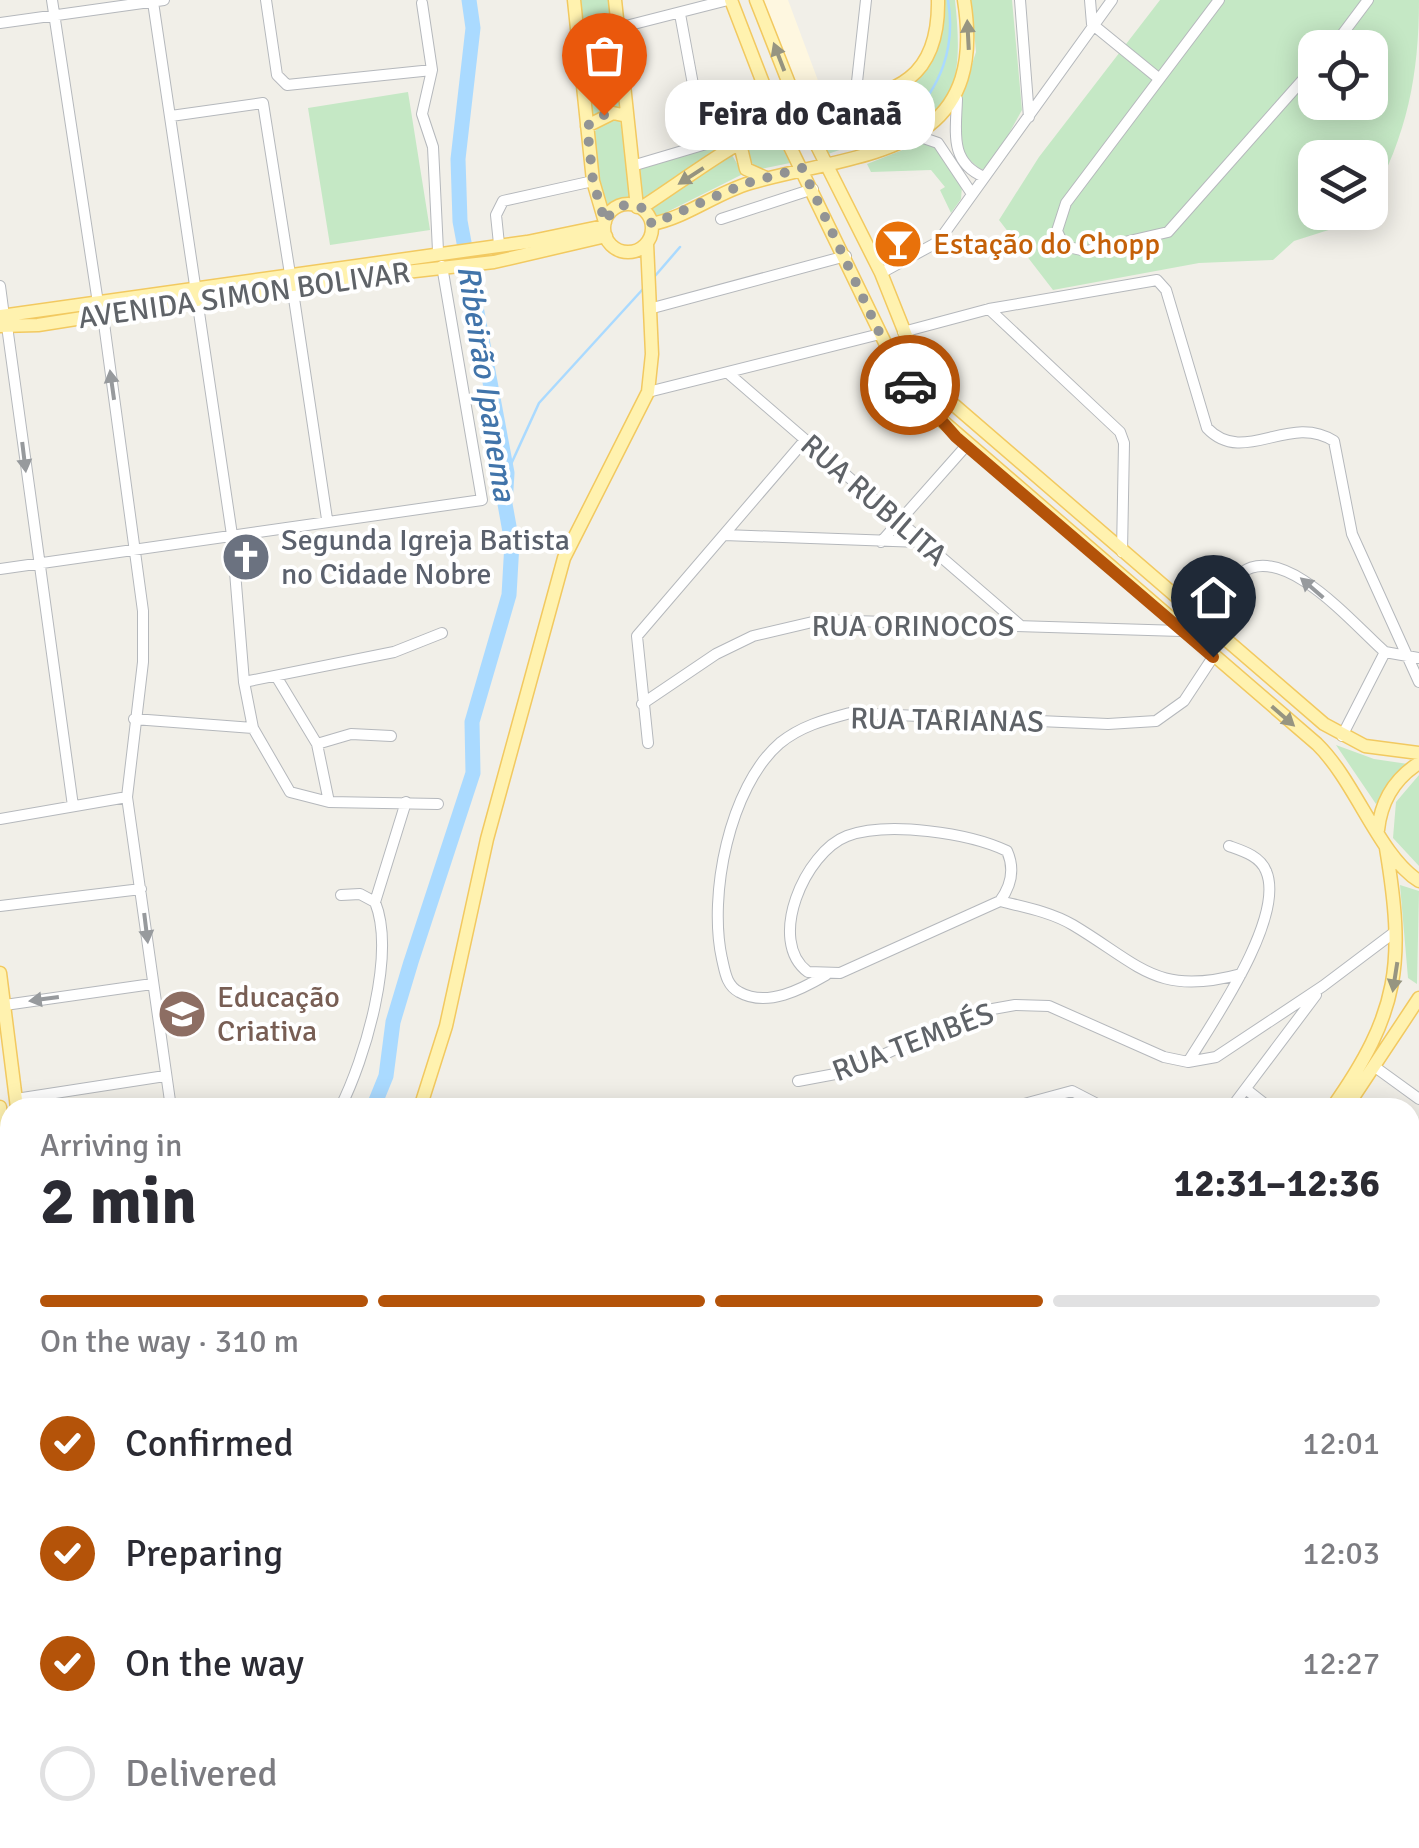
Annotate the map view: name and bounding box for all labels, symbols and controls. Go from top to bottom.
pin [562,13,647,116]
one-way arrow [959,18,975,50]
icon: bag [577,28,632,83]
map controls [1298,30,1388,230]
button: locate [1298,30,1388,120]
one-way arrow [771,42,786,72]
callout: Feira do Canaã [664,80,934,150]
text: Feira do Canaã [698,95,902,134]
button: layers [1298,140,1388,230]
one-way arrow [677,166,704,185]
bar icon: Estação do Chopp [872,218,924,270]
place label: Estação do Chopp [933,226,1160,263]
street label: AVENIDA SIMON BOLIVAR [76,254,412,337]
water label: Ribeirão Ipanema [449,262,525,505]
courier [860,335,960,435]
icon: car [883,358,938,413]
one-way arrow [104,368,120,400]
street label: RUA RUBILITA [793,427,955,574]
one-way arrow [16,442,32,473]
place label: Segunda Igreja Batista no Cidade Nobre [281,522,570,593]
church icon: Segunda Igreja Batista no Cidade Nobre [220,531,272,583]
pin [1171,555,1256,658]
icon: home [1186,570,1241,625]
one-way arrow [1300,578,1325,600]
street label: RUA ORINOCOS [811,608,1015,645]
street label: RUA TARIANAS [850,700,1044,741]
one-way arrow [1270,704,1295,726]
one-way arrow [138,913,154,945]
one-way arrow [1387,961,1402,993]
place label: Educação Criativa [217,979,340,1050]
school or university icon: Educação Criativa [156,988,208,1040]
one-way arrow [28,992,59,1008]
street label: RUA TEMBÉS [827,995,999,1090]
text: Arriving in [40,1126,182,1165]
text: 12:31–12:36 [1174,1160,1380,1207]
text: 2 min [40,1162,197,1242]
text: On the way · 310 m [40,1322,299,1361]
icon: check [40,1416,95,1471]
text: Confirmed [125,1420,294,1467]
text: 12:01 [1302,1424,1380,1463]
icon: check [40,1526,95,1581]
text: Preparing [125,1530,283,1577]
text: 12:03 [1302,1534,1380,1573]
icon: check [40,1636,95,1691]
text: On the way [125,1640,304,1687]
text: 12:27 [1302,1644,1380,1683]
text: Delivered [125,1750,278,1797]

